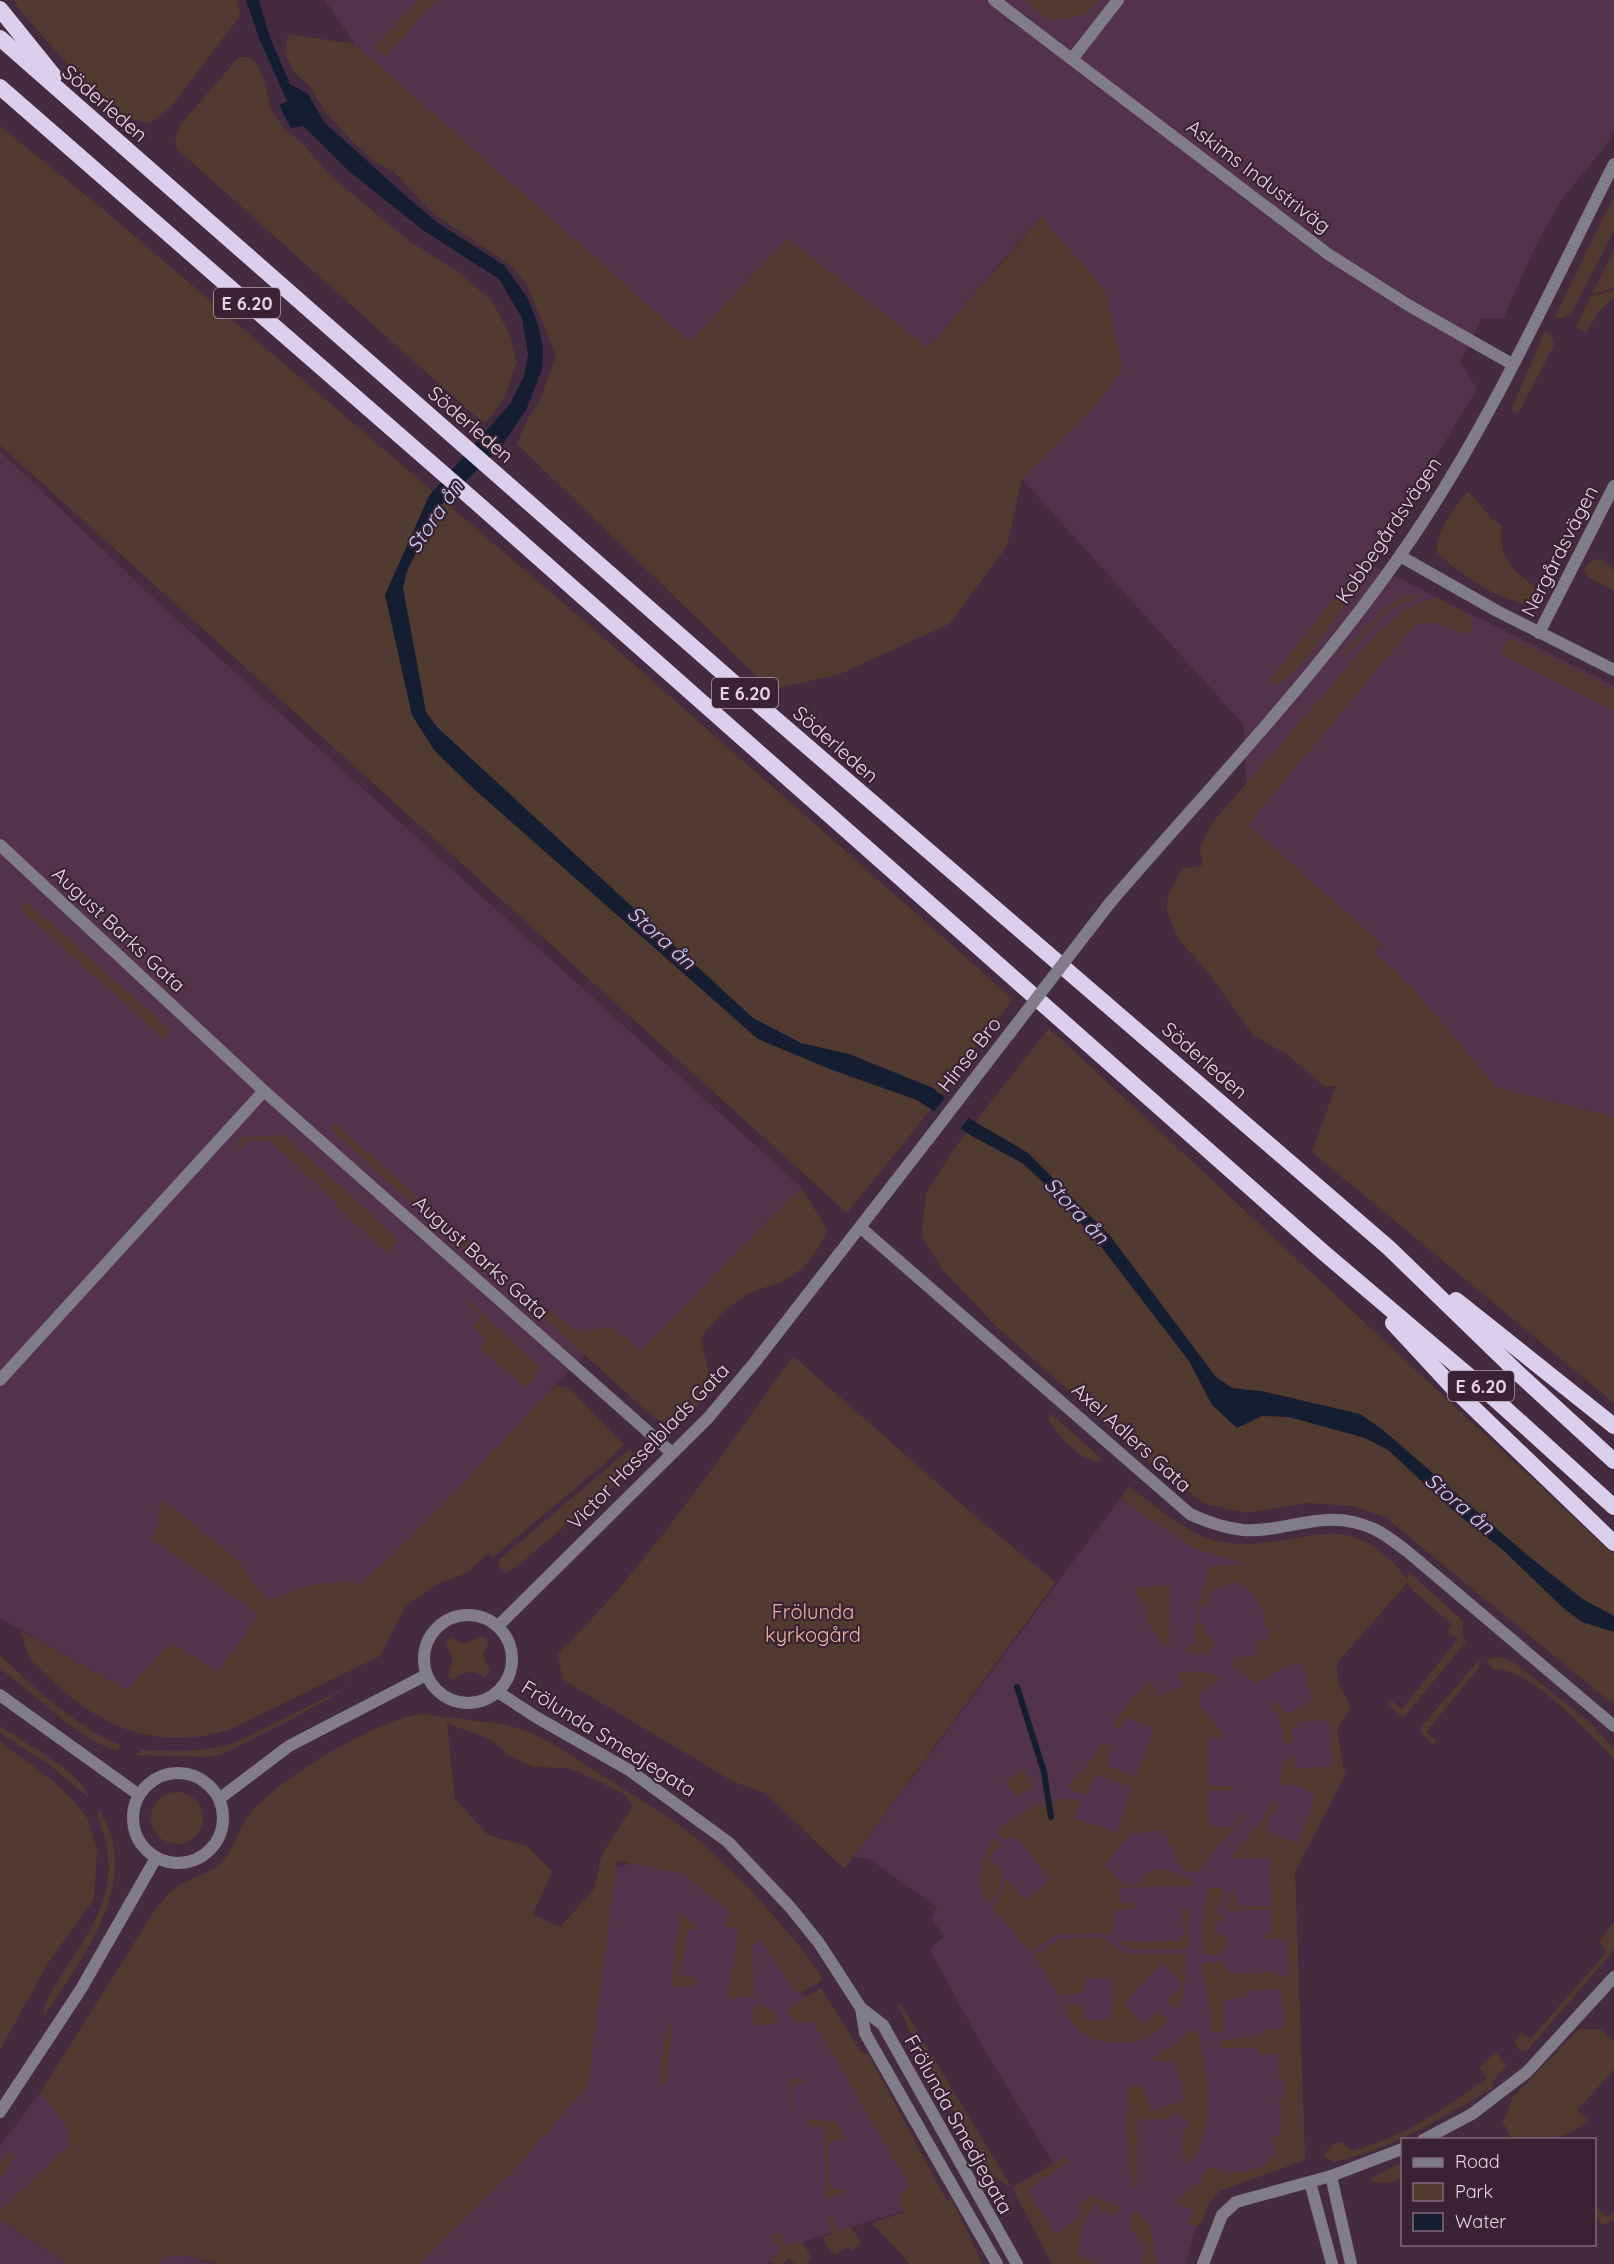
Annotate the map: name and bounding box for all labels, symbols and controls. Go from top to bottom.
street label: Söderleden [57,59,153,147]
street label: Askims Industriväg [1182,114,1336,238]
road number: E 6.20 [214,288,280,318]
street label: Söderleden [423,380,519,468]
street label: Kobbegårdsvägen [1330,452,1446,608]
water label: Stora ån [400,474,468,558]
street label: Nergårdsvägen [1515,481,1603,621]
road number: E 6.20 [712,678,778,708]
street label: Söderleden [788,700,884,788]
street label: August Barks Gata [47,861,191,997]
water label: Stora ån [623,900,702,975]
street label: Hinse Bro [932,1011,1006,1097]
street label: Söderleden [1157,1016,1253,1104]
water label: Stora ån [1039,1171,1115,1250]
street label: August Barks Gata [408,1190,554,1324]
street label: Victor Hasselblads Gata [562,1357,734,1535]
road number: E 6.20 [1448,1371,1514,1401]
street label: Axel Adlers Gata [1067,1377,1197,1497]
water label: Stora ån [1420,1466,1501,1540]
park label: Frölunda kyrkogård [765,1599,861,1647]
street label: Frölunda Smedjegata [517,1674,701,1802]
street label: Frölunda Smedjegata [899,2030,1019,2218]
legend [1401,2138,1596,2246]
text: Road [1455,2150,1500,2173]
text: Park [1455,2180,1493,2203]
text: Water [1455,2210,1506,2233]

